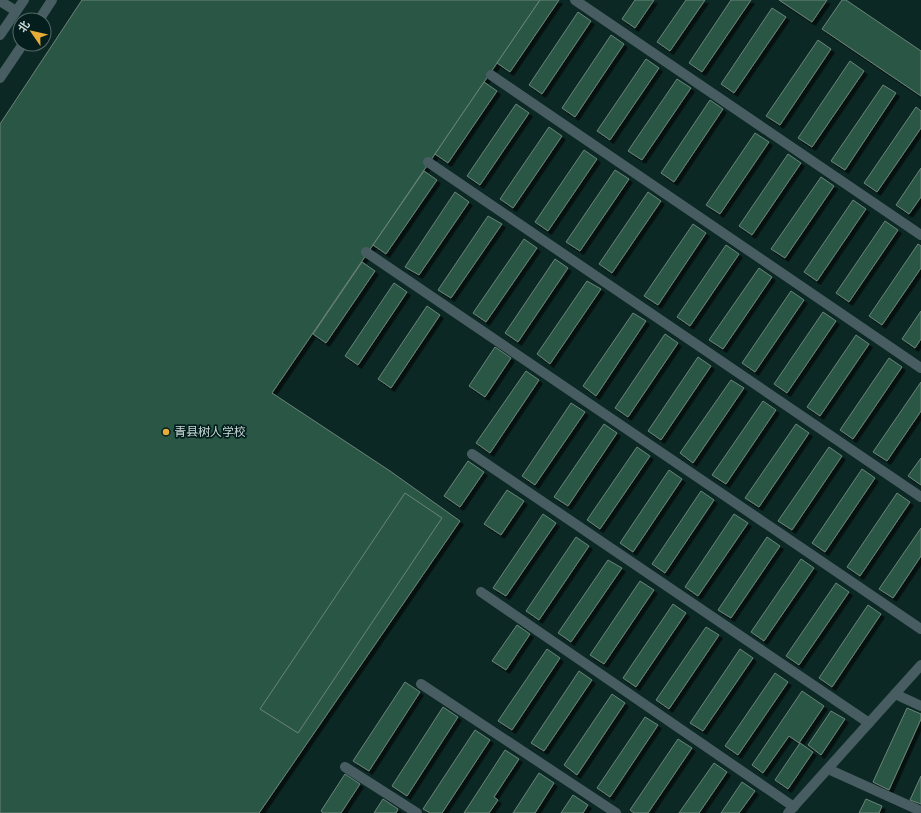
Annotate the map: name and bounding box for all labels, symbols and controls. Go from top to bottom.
north arrow [12,12,52,52]
text: 北 [16,18,32,34]
place label: 青县树人学校 [174,425,246,438]
marker: 青县树人学校 [161,427,171,437]

